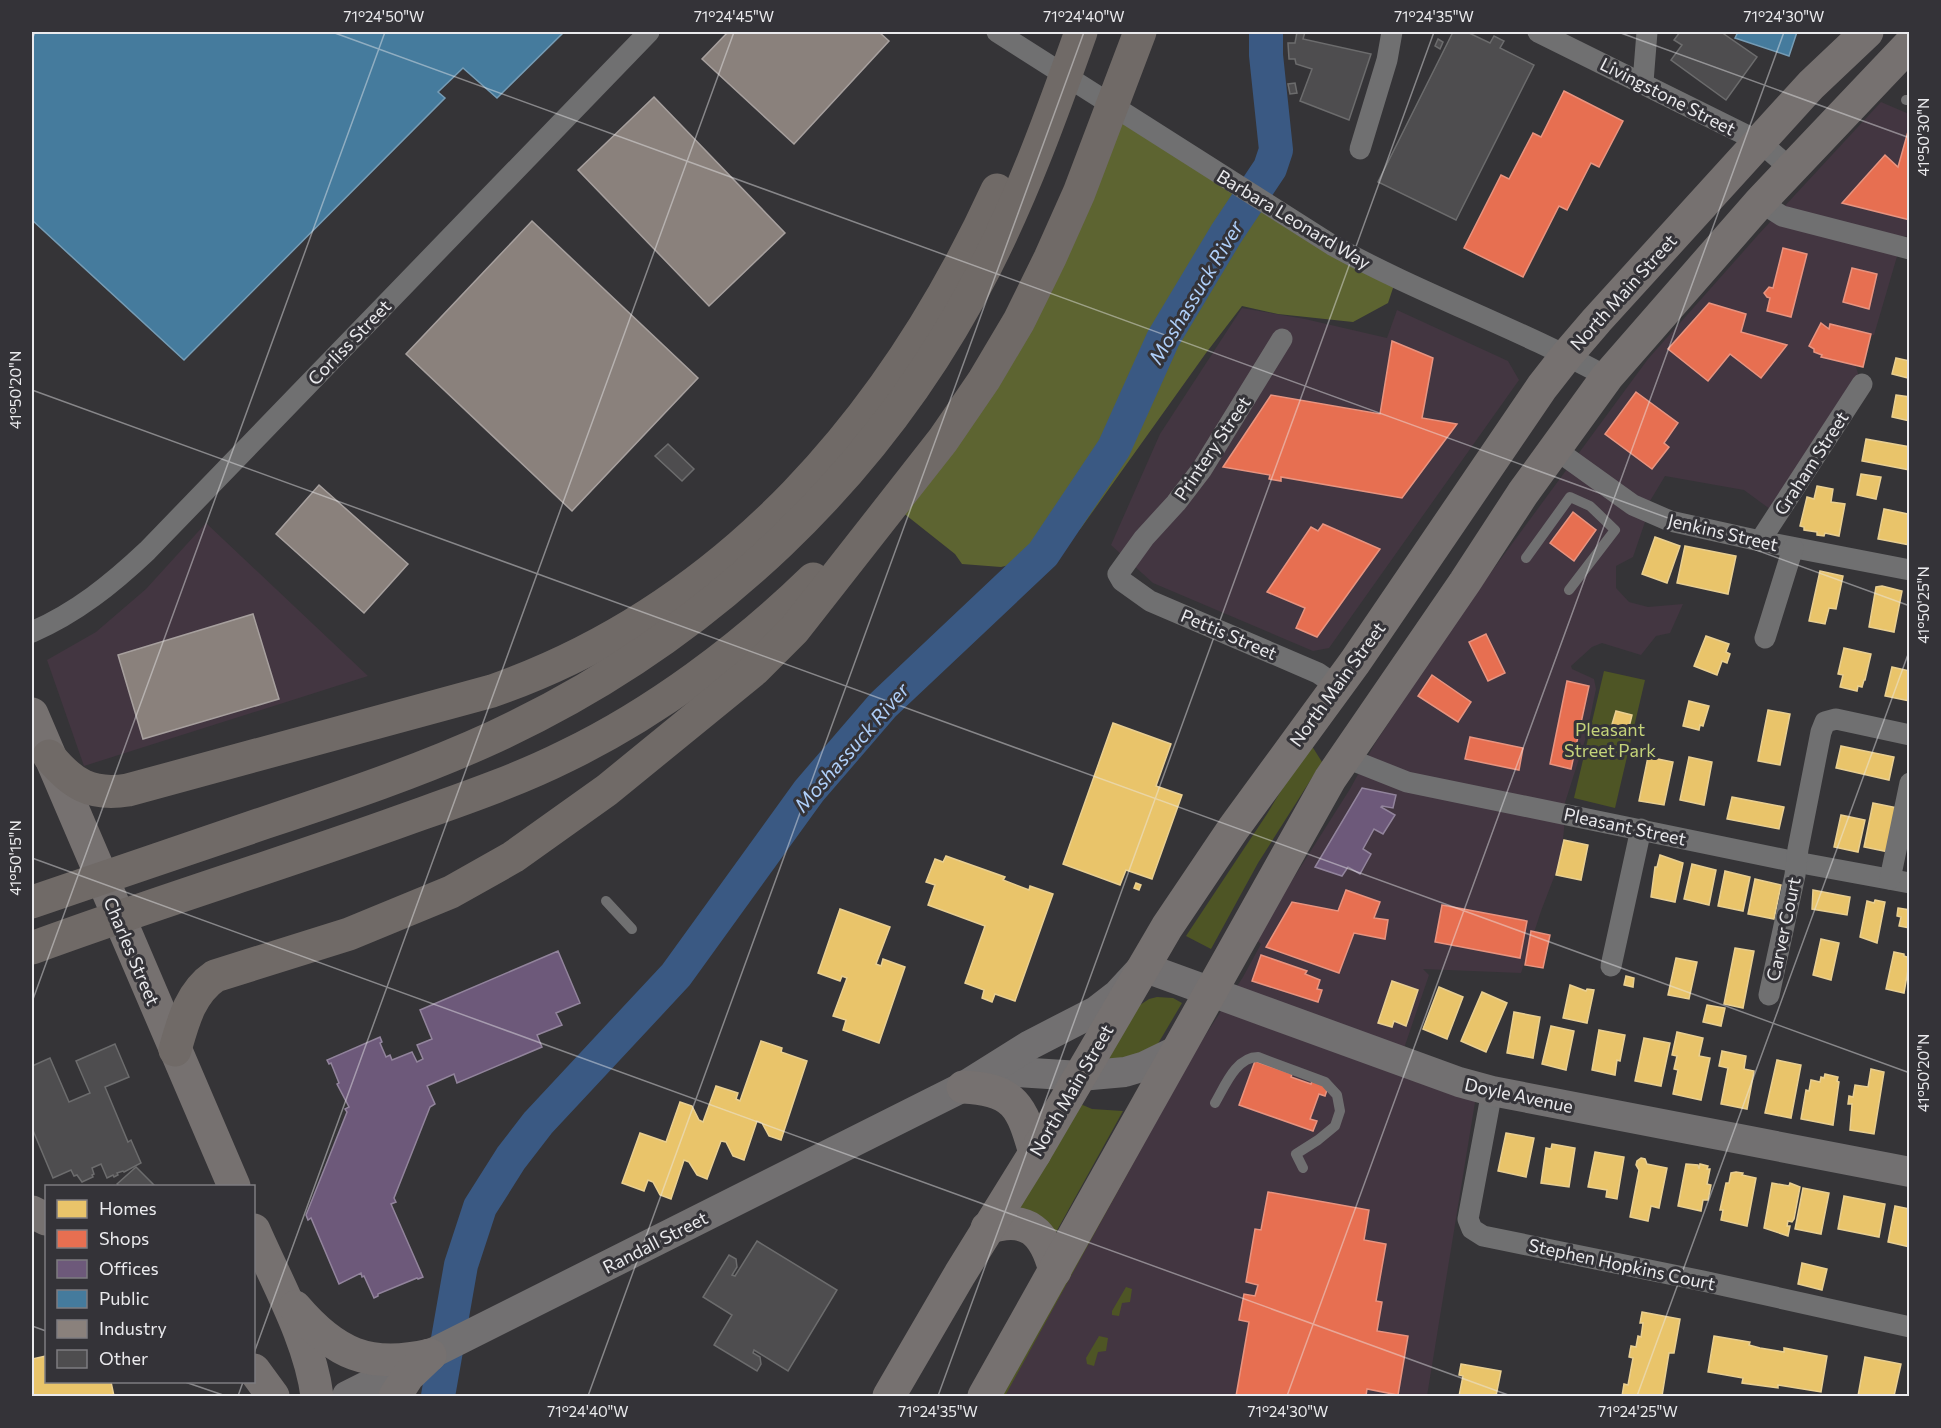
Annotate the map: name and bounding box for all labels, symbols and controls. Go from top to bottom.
text: 71°24'50"W [344,7,424,25]
text: 71°24'45"W [694,7,774,25]
text: 71°24'40"W [1043,7,1125,25]
text: 71°24'35"W [1394,7,1474,25]
text: 71°24'30"W [1744,7,1824,25]
street label: Livingstone Street [1597,52,1739,140]
text: 41°50'30"N [1914,98,1932,176]
street label: Barbara Leonard Way [1213,164,1375,274]
water label: Moshassuck River [1143,215,1248,368]
street label: North Main Street [1565,229,1681,355]
street label: Corliss Street [303,295,395,389]
text: 41°50'20"N [6,351,24,429]
street label: Printery Street [1169,392,1255,504]
street label: Graham Street [1769,407,1853,519]
street label: Jenkins Street [1666,509,1780,555]
text: 41°50'25"N [1914,566,1932,644]
street label: Pettis Street [1178,604,1280,664]
street label: North Main Street [1284,618,1390,750]
water label: Moshassuck River [789,677,914,816]
park label: Pleasant Street Park [1564,718,1656,761]
street label: Pleasant Street [1562,802,1688,850]
text: 41°50'15"N [6,820,24,896]
street label: Carver Court [1761,875,1805,983]
street label: Charles Street [99,893,165,1009]
street label: North Main Street [1024,1020,1118,1160]
text: 41°50'20"N [1914,1034,1932,1112]
street label: Doyle Avenue [1463,1073,1575,1117]
legend [45,1185,255,1383]
text: Homes [99,1197,157,1219]
street label: Randall Street [599,1206,711,1278]
text: Shops [99,1227,149,1249]
street label: Stephen Hopkins Court [1527,1233,1717,1295]
text: Offices [99,1257,159,1279]
text: Public [99,1287,149,1309]
text: Industry [99,1317,167,1339]
text: Other [99,1347,148,1369]
text: 71°24'40"W [547,1402,629,1420]
text: 71°24'35"W [898,1402,978,1420]
text: 71°24'30"W [1248,1402,1328,1420]
text: 71°24'25"W [1598,1402,1678,1420]

